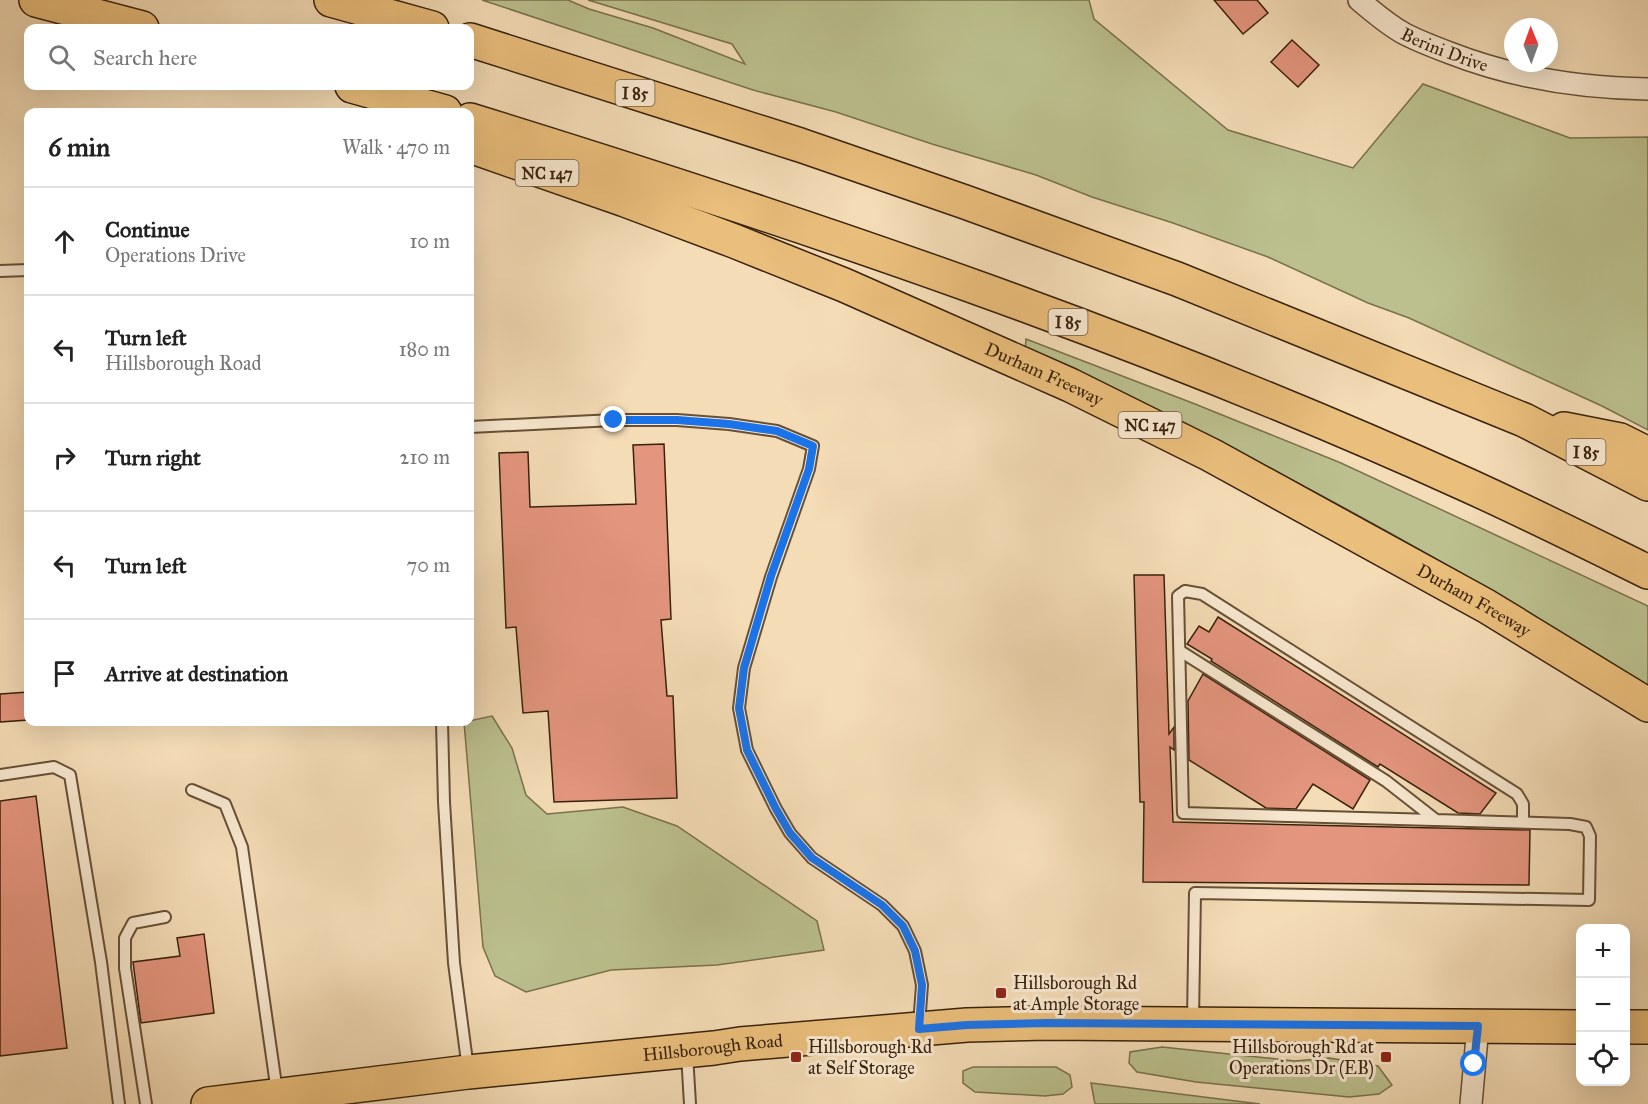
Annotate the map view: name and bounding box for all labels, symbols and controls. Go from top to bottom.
north arrow [1504,18,1558,72]
street label: Berini Drive [1397,23,1491,76]
search box [24,24,474,90]
icon: search [45,41,78,74]
text: Search here [93,44,197,71]
road number: I 85 [616,80,654,106]
text: 6 min [48,131,110,163]
text: Walk · 470 m [342,135,450,159]
road number: NC 147 [516,160,578,186]
text: Continue [105,216,190,243]
icon: ahead [48,225,81,258]
text: 10 m [409,229,450,253]
text: Operations Drive [105,243,246,267]
road number: I 85 [1048,309,1088,335]
text: Turn left [105,324,187,351]
icon: left [48,333,81,366]
text: 180 m [399,337,450,361]
street label: Durham Freeway [981,338,1107,411]
text: Hillsborough Road [105,351,261,375]
route end [600,406,626,432]
road number: NC 147 [1118,412,1182,438]
road number: I 85 [1566,439,1606,465]
icon: right [48,441,81,474]
text: Turn right [105,444,201,471]
text: 210 m [400,445,450,469]
icon: left [48,549,81,582]
text: Turn left [105,552,187,579]
text: 70 m [407,553,450,577]
street label: Durham Freeway [1413,559,1535,642]
icon: arrive [48,657,81,690]
text: Arrive at destination [105,660,288,687]
map controls [1576,924,1630,1086]
button: + [1576,924,1630,978]
place label: Hillsborough Rd at Ample Storage [1013,972,1139,1016]
button: − [1576,978,1630,1032]
marker: Hillsborough Rd at Ample Storage [994,986,1008,1000]
street label: Hillsborough Road [642,1029,784,1066]
button: locate [1576,1032,1630,1086]
place label: Hillsborough Rd at Self Storage [808,1036,932,1080]
place label: Hillsborough Rd at Operations Dr (EB) [1229,1036,1375,1080]
marker: Hillsborough Rd at Self Storage [789,1050,803,1064]
marker: Hillsborough Rd at Operations Dr (EB) [1379,1050,1393,1064]
route start [1460,1050,1486,1076]

